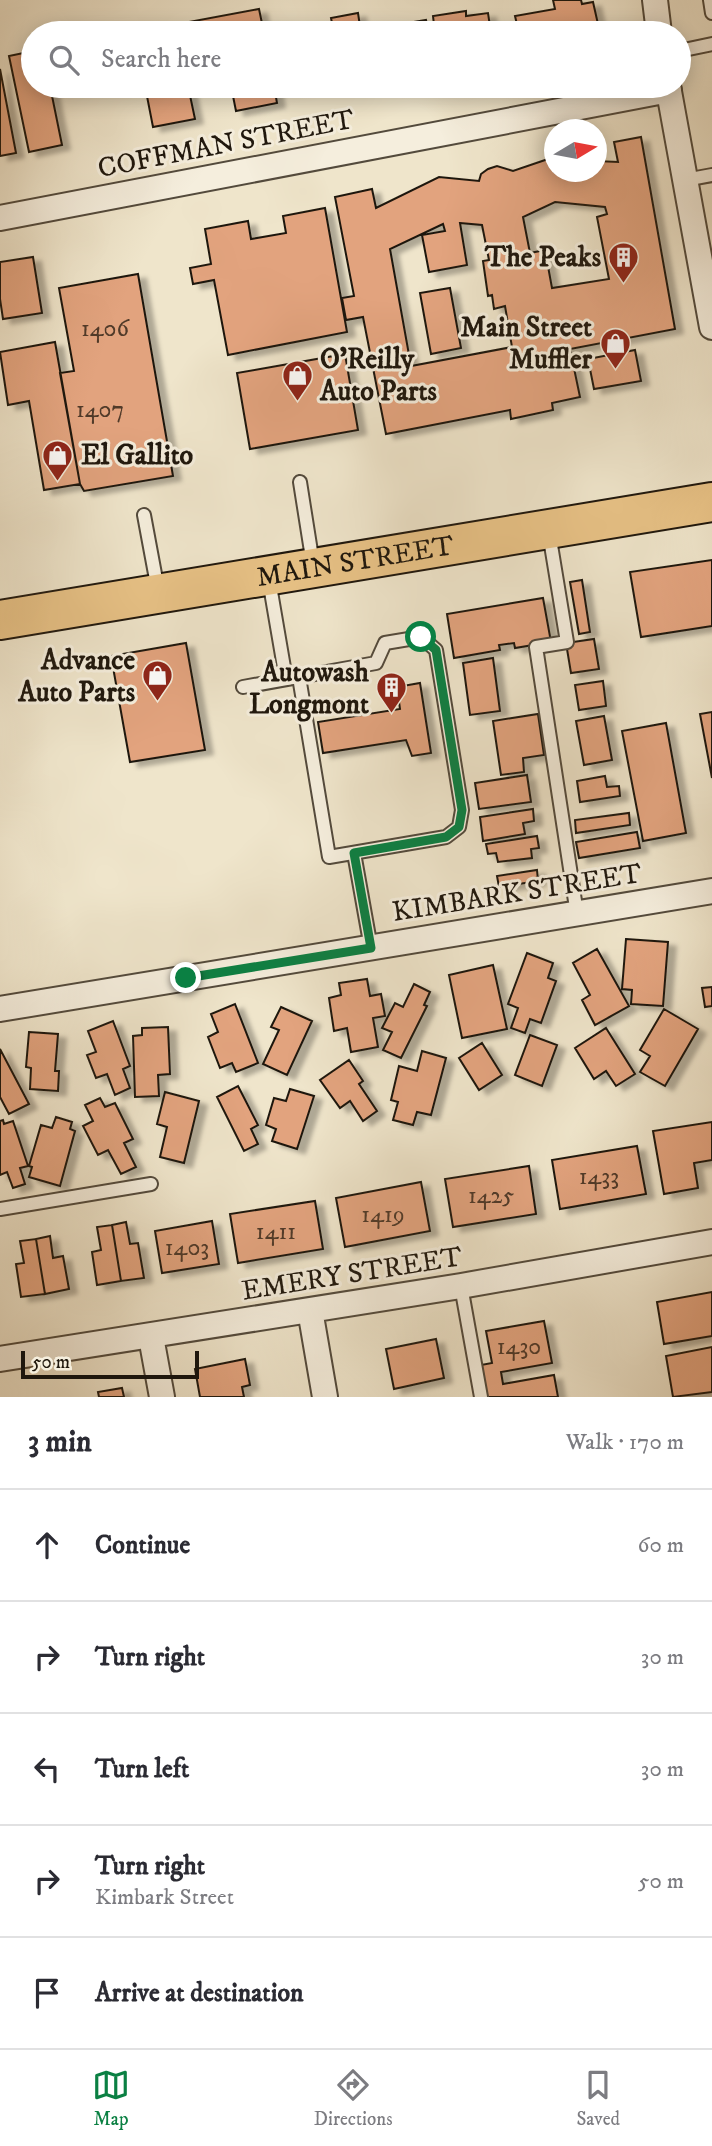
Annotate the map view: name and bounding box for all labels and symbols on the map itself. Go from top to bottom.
street label: COFFMAN STREET [95,102,357,186]
north arrow [544,119,607,182]
place label: The Peaks [484,240,602,275]
building icon: The Peaks [607,240,641,284]
place label: Main Street Muffler [460,310,593,377]
house number: 1406 [81,314,131,344]
shop icon: Main Street Muffler [598,326,632,370]
place label: O'Reilly Auto Parts [319,342,437,409]
shop icon: O'Reilly Auto Parts [280,358,314,402]
house number: 1407 [76,395,124,425]
shop icon: El Gallito [41,438,75,482]
place label: El Gallito [81,438,194,473]
street label: MAIN STREET [254,528,456,595]
route start [405,621,436,652]
place label: Advance Auto Parts [17,643,136,710]
place label: Autowash Longmont [249,655,369,722]
shop icon: Advance Auto Parts [141,659,175,703]
building icon: Autowash Longmont [375,671,409,715]
street label: KIMBARK STREET [390,856,644,930]
route end [170,962,201,993]
house number: 1433 [579,1162,619,1192]
house number: 1425 [468,1181,514,1211]
house number: 1419 [361,1200,405,1230]
house number: 1411 [256,1217,296,1247]
house number: 1403 [165,1233,209,1263]
street label: EMERY STREET [239,1239,465,1309]
house number: 1430 [497,1332,541,1362]
scale bar [21,1348,200,1380]

